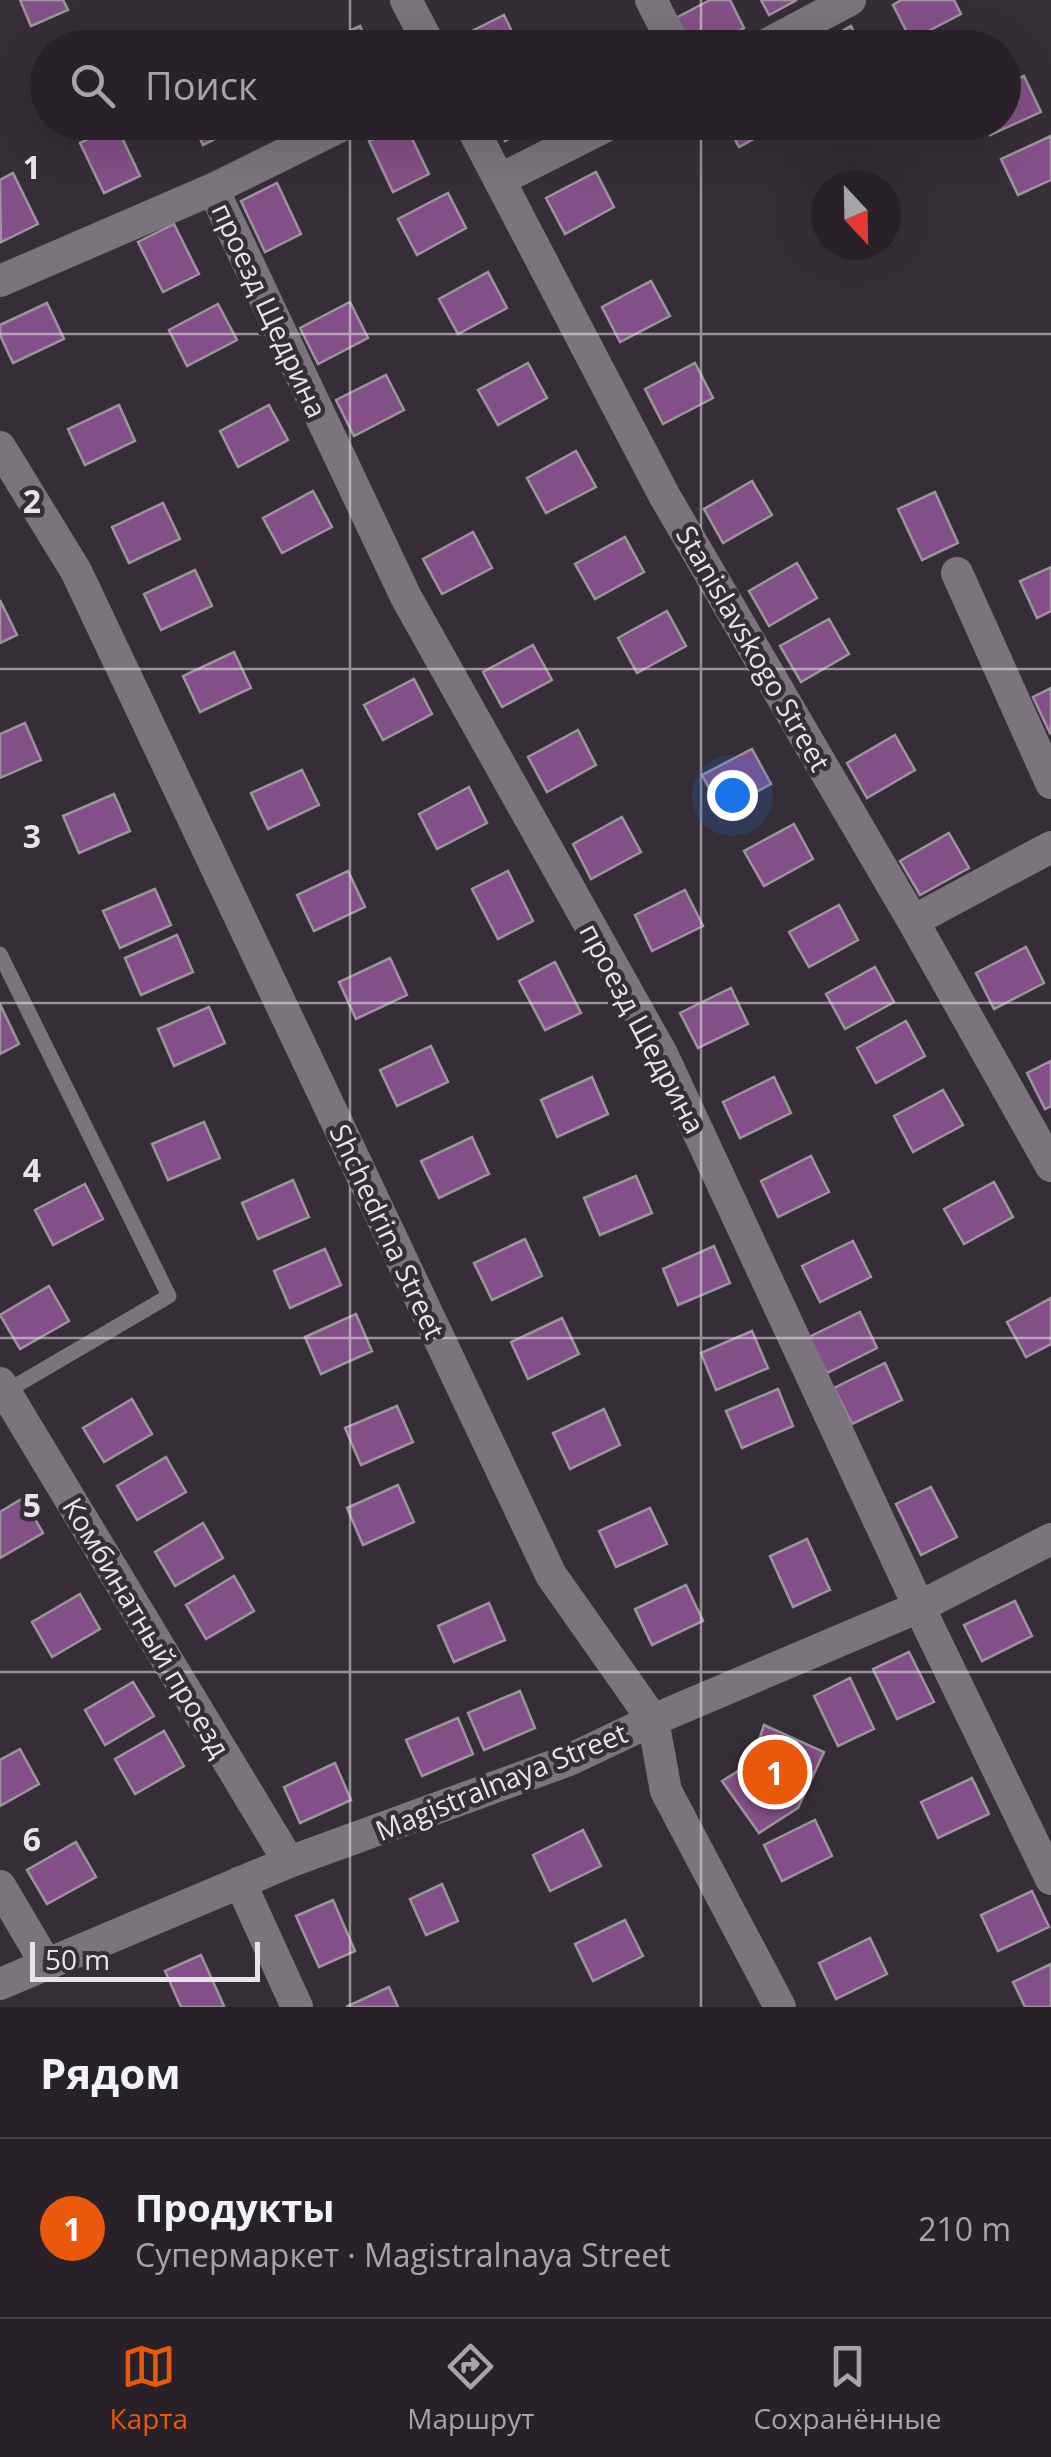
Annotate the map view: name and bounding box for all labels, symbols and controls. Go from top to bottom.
search box [30,30,1021,140]
icon: search [65,58,120,113]
text: Поиск [145,59,258,111]
text: 1 [23,145,41,188]
north arrow [811,170,901,260]
street label: проезд Щедрина [204,196,336,424]
text: 2 [23,479,41,522]
street label: Stanislavskogo Street [668,518,840,778]
your location [707,770,758,821]
text: 3 [23,814,41,857]
street label: проезд Щедрина [572,916,714,1140]
street label: Shchedrina Street [322,1118,454,1344]
text: 4 [23,1148,41,1191]
text: 5 [23,1483,41,1526]
street label: Комбинатный проезд [54,1490,240,1764]
street label: Magistralnaya Street [370,1713,632,1849]
pin: 1 [742,1734,808,1810]
text: 6 [23,1817,41,1860]
scale bar [30,1937,260,1982]
text: 50 m [45,1940,110,1978]
text: Рядом [40,2044,181,2101]
text: Продукты [135,2181,335,2233]
text: 1 [63,2207,82,2250]
text: 210 m [918,2207,1011,2250]
text: Супермаркет · Magistralnaya Street [135,2233,671,2276]
tab: Карта [110,2339,188,2437]
tab: Маршрут [407,2339,534,2437]
tab: Сохранённые [753,2339,941,2437]

